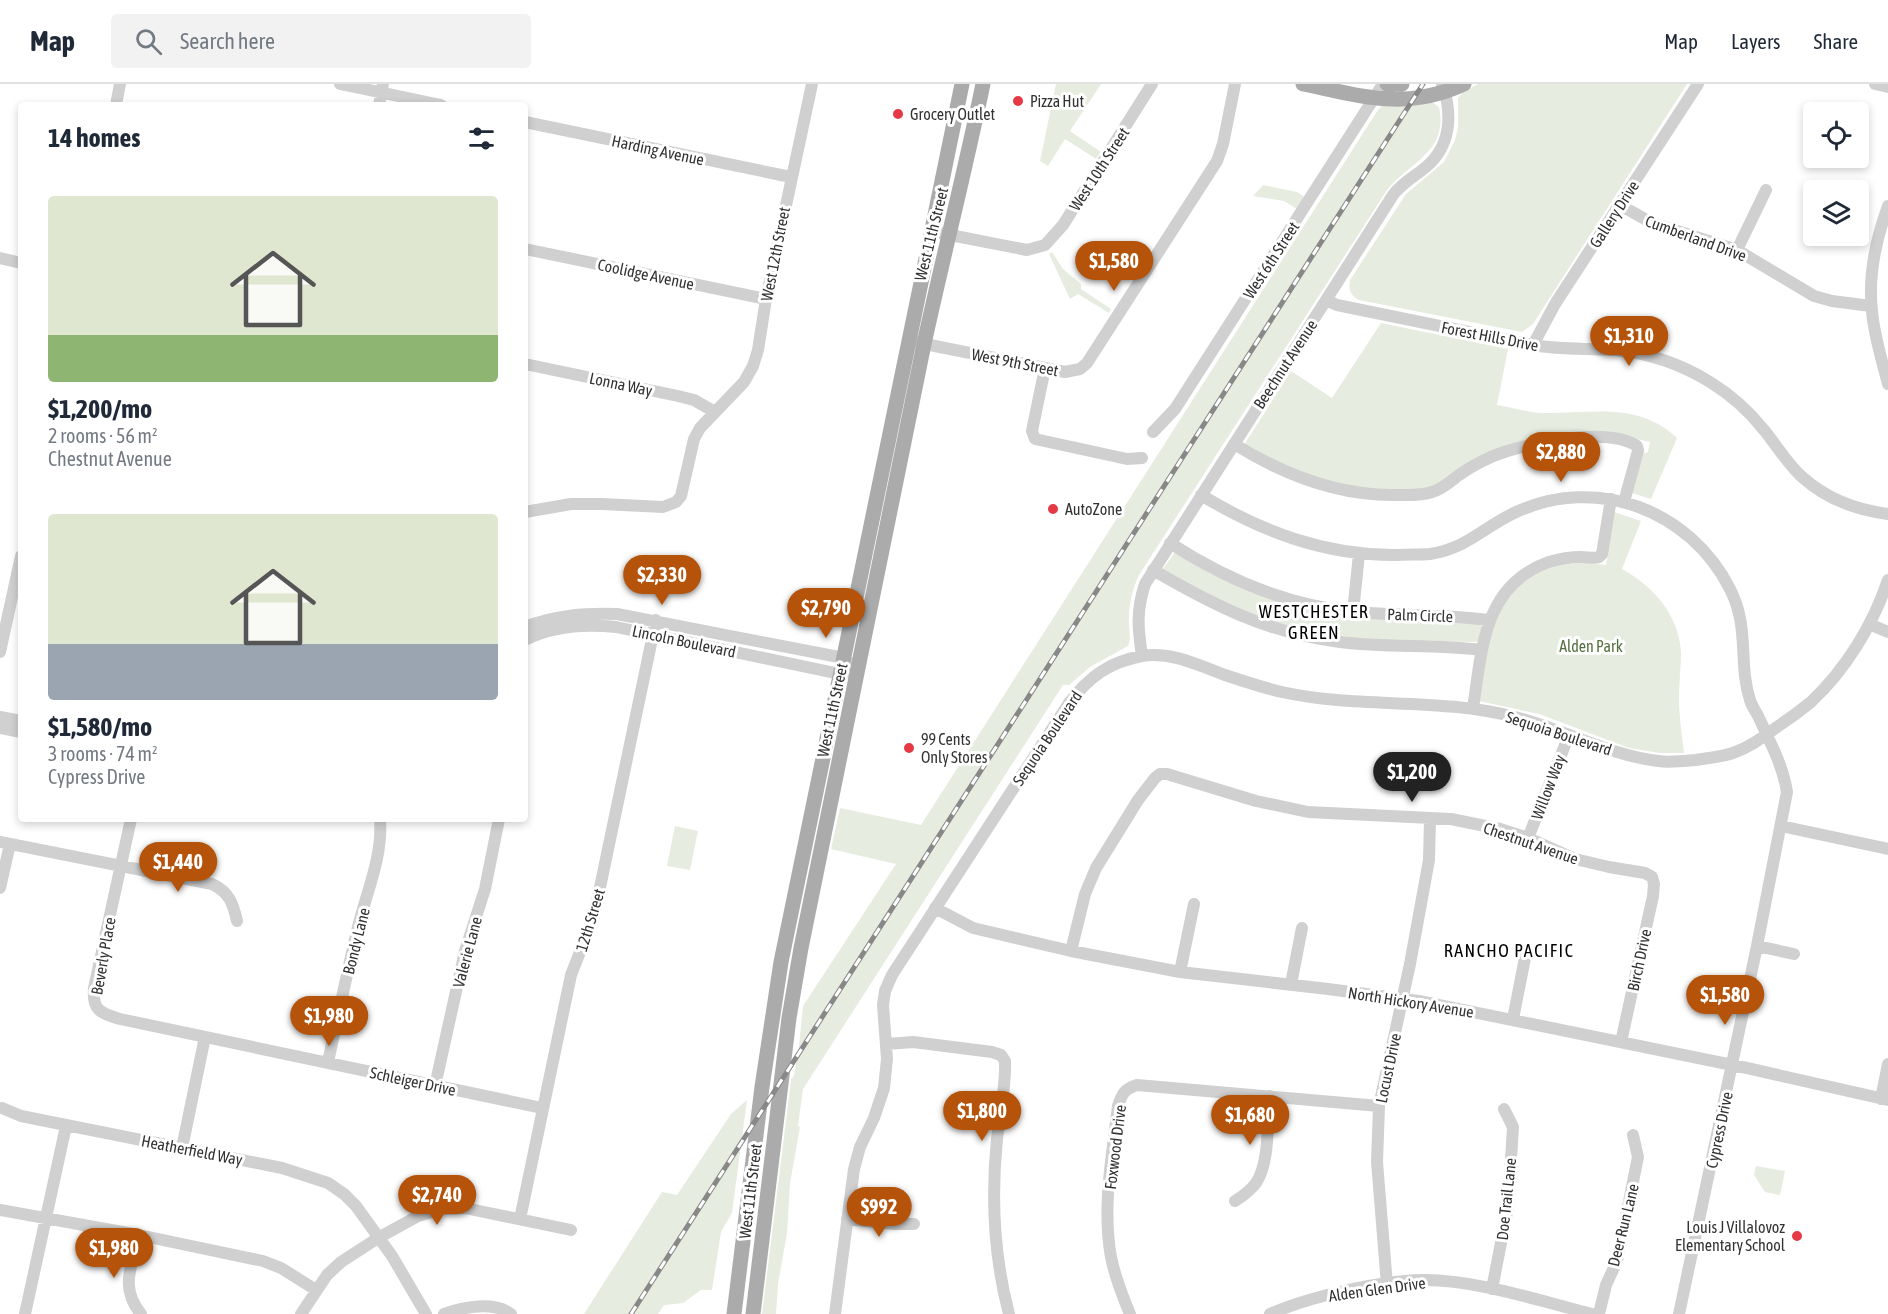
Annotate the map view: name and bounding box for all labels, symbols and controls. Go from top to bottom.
search box [111,14,531,68]
text: Map [30,25,75,57]
icon: search [132,25,165,58]
text: Search here [180,28,275,54]
text: Map [1664,29,1698,53]
text: Layers [1731,29,1781,53]
text: Share [1814,29,1858,53]
place label: Pizza Hut [1030,92,1084,110]
marker: Pizza Hut [1011,94,1025,108]
map controls [1803,102,1869,246]
button: locate [1803,102,1869,168]
place label: Grocery Outlet [910,105,995,124]
marker: Grocery Outlet [891,107,905,121]
icon: filters [465,122,498,155]
text: 14 homes [48,123,141,153]
street label: West 10th Street [1065,124,1133,214]
street label: Harding Avenue [610,131,706,170]
street label: Gallery Drive [1586,177,1643,251]
button: layers [1803,180,1869,246]
street label: West 11th Street [911,185,951,283]
street label: West 12th Street [757,205,793,303]
street label: Cumberland Drive [1643,211,1749,265]
street label: West 6th Street [1239,218,1303,302]
icon: home [219,235,327,343]
pin: $1,580 [1065,241,1163,292]
text: $1,580 [1089,249,1139,272]
street label: Coolidge Avenue [596,255,696,294]
street label: Beechnut Avenue [1250,316,1320,412]
pin: $1,310 [1580,316,1678,367]
street label: Forest Hills Drive [1440,318,1540,354]
text: $1,310 [1604,324,1654,347]
street label: West 9th Street [970,345,1060,379]
street label: Lonna Way [588,369,655,401]
text: $1,200/mo [48,394,152,424]
text: 2 rooms · 56 m² [48,424,158,447]
pin: $2,880 [1512,432,1610,483]
text: $2,880 [1536,440,1586,463]
text: Chestnut Avenue [48,447,172,470]
place label: AutoZone [1065,500,1122,518]
marker: AutoZone [1046,502,1060,516]
icon: home [219,553,327,661]
pin: $2,330 [613,555,711,606]
text: $2,330 [637,563,687,586]
pin: $2,790 [777,588,875,639]
text: $2,790 [801,596,851,619]
district label: WESTCHESTER GREEN [1259,601,1369,643]
street label: Palm Circle [1387,605,1453,625]
street label: Lincoln Boulevard [631,621,737,661]
park label: Alden Park [1559,637,1623,655]
street label: West 11th Street [813,661,851,759]
street label: Sequoia Boulevard [1009,687,1086,789]
street label: Sequoia Boulevard [1503,707,1614,760]
text: $1,580/mo [48,712,152,742]
place label: 99 Cents Only Stores [921,730,988,767]
marker: 99 Cents Only Stores [902,741,916,755]
text: 3 rooms · 74 m² [48,742,158,765]
pin: $1,200 [1363,752,1461,803]
street label: Willow Way [1527,752,1570,822]
text: $1,200 [1387,760,1437,783]
text: Cypress Drive [48,765,145,788]
street label: Chestnut Avenue [1481,818,1581,868]
pin: $1,440 [129,842,227,893]
text: $1,440 [153,850,203,873]
street label: 12th Street [572,886,608,954]
street label: Bondy Lane [339,906,374,976]
street label: Valerie Lane [449,915,485,989]
street label: Beverly Place [87,916,120,996]
street label: Birch Drive [1624,927,1654,993]
district label: RANCHO PACIFIC [1444,940,1574,961]
pin: $1,580 [1676,975,1774,1026]
street label: North Hickory Avenue [1347,983,1475,1022]
text: $1,580 [1700,983,1750,1006]
pin: $1,980 [280,996,378,1047]
text: $1,980 [304,1004,354,1027]
street label: Locust Drive [1372,1031,1404,1105]
street label: Schleiger Drive [368,1063,458,1100]
street label: Cypress Drive [1702,1090,1737,1170]
pin: $1,800 [933,1091,1031,1142]
pin: $1,680 [1201,1095,1299,1146]
text: $1,800 [957,1099,1007,1122]
text: $1,680 [1225,1103,1275,1126]
street label: Foxwood Drive [1101,1104,1129,1190]
street label: Heatherfield Way [140,1131,244,1170]
street label: West 11th Street [735,1142,765,1240]
street label: Doe Trail Lane [1493,1157,1519,1241]
pin: $2,740 [388,1175,486,1226]
street label: Deer Run Lane [1604,1182,1642,1268]
text: $2,740 [412,1183,462,1206]
pin: $992 [843,1187,915,1238]
text: $992 [861,1195,897,1218]
place label: Louis J Villalovoz Elementary School [1675,1218,1786,1255]
pin: $1,980 [65,1228,163,1279]
marker: Louis J Villalovoz Elementary School [1790,1229,1804,1243]
text: $1,980 [89,1236,139,1259]
street label: Alden Glen Drive [1327,1273,1427,1305]

